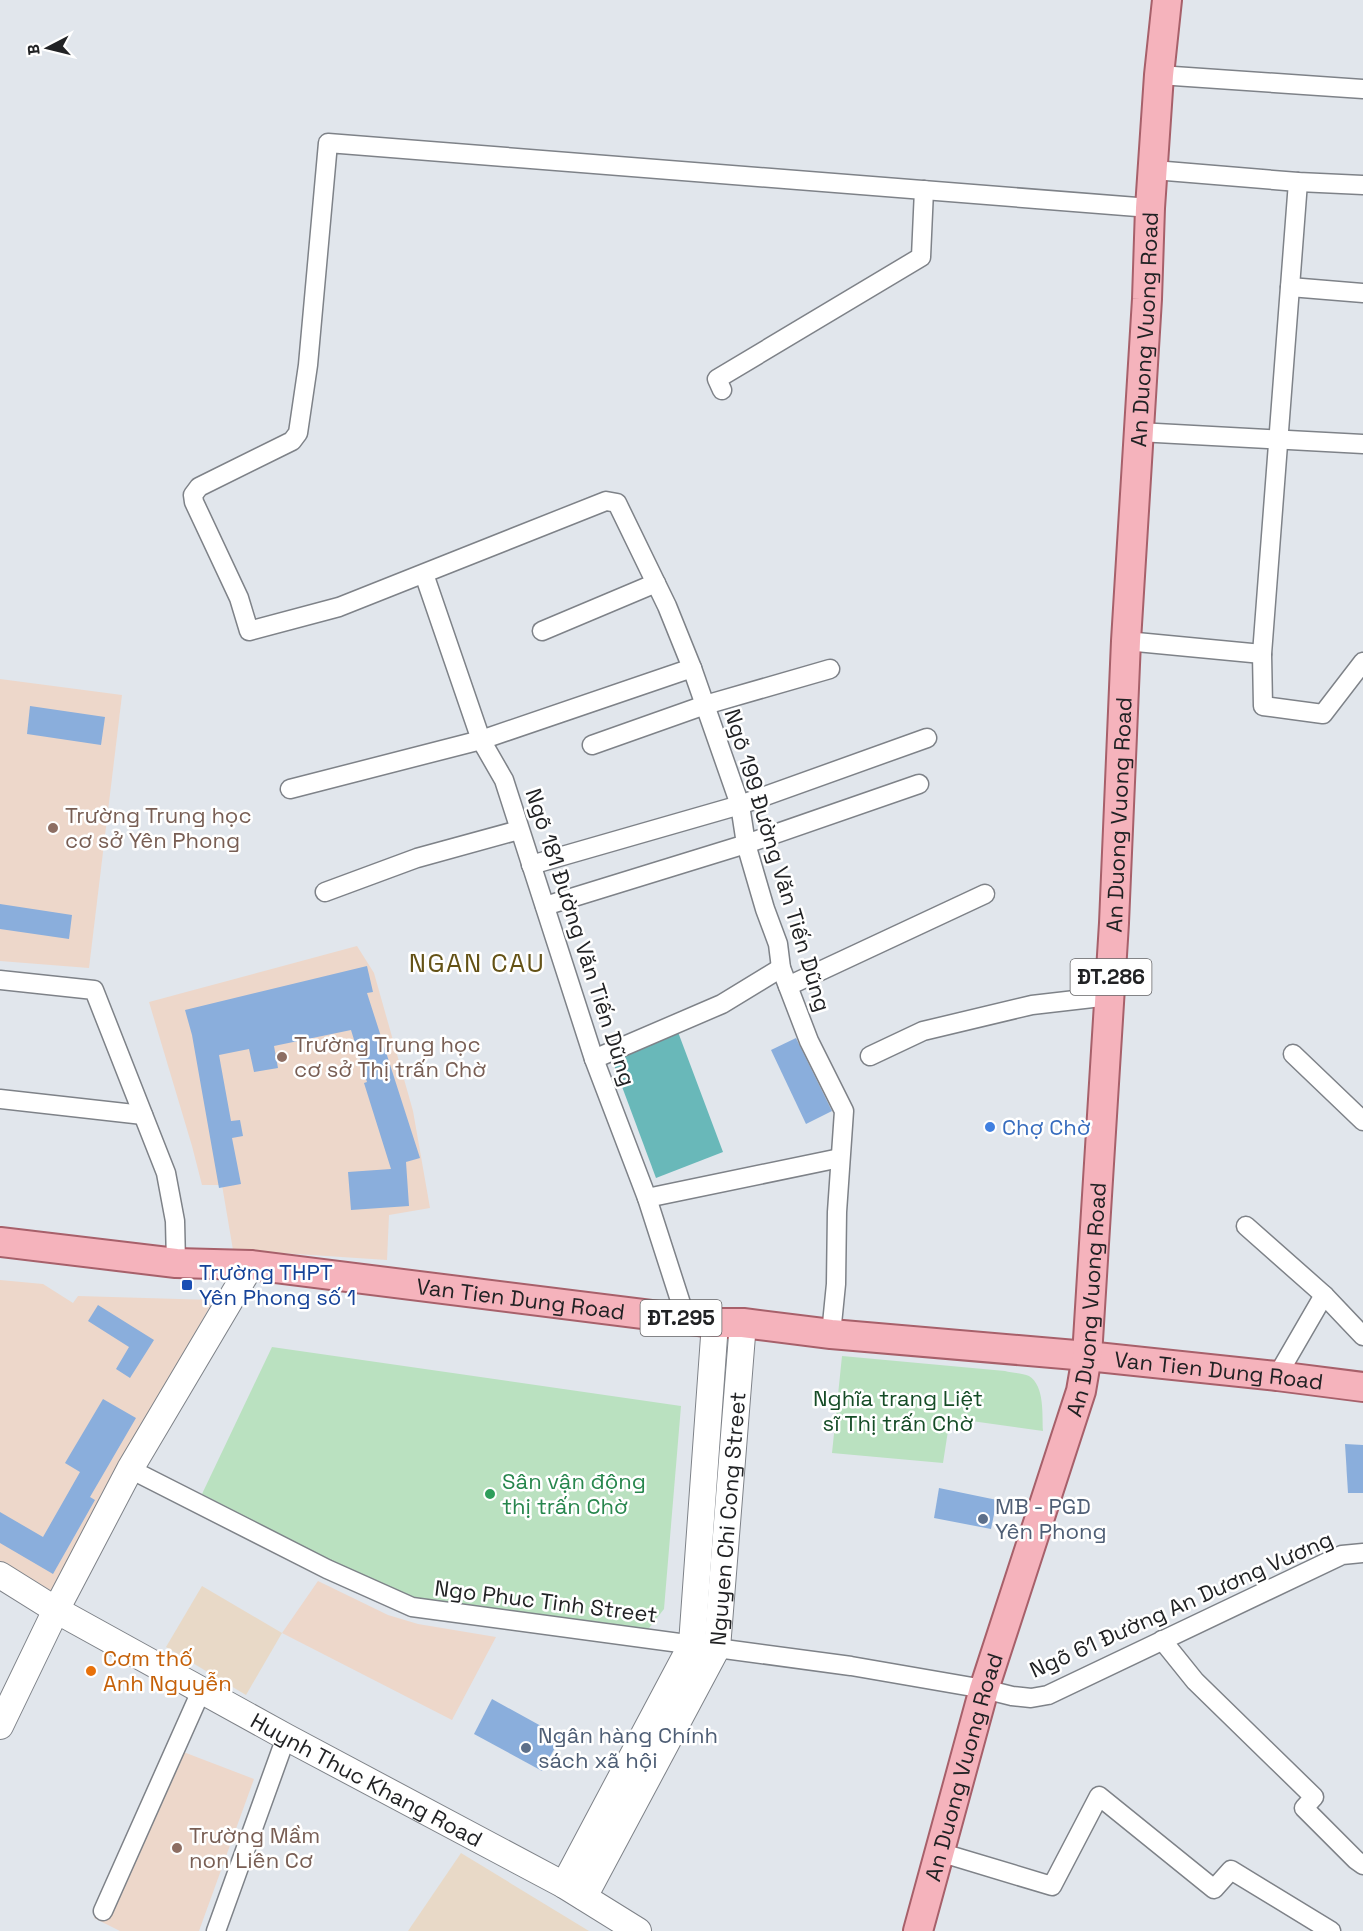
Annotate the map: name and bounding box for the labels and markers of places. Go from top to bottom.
place label: Trường Trung học cơ sở Yên Phong [65,801,252,854]
marker: Trường Trung học cơ sở Yên Phong [46,821,60,835]
place label: Trường Trung học cơ sở Thị trấn Chờ [294,1030,486,1083]
marker: Trường Trung học cơ sở Thị trấn Chờ [275,1050,289,1064]
place label: Chợ Chờ [1002,1113,1091,1141]
marker: Chợ Chờ [983,1120,997,1134]
place label: Trường THPT Yên Phong số 1 [199,1258,356,1311]
marker: Trường THPT Yên Phong số 1 [180,1278,194,1292]
place label: Sân vận động thị trấn Chờ [502,1467,646,1520]
marker: Sân vận động thị trấn Chờ [483,1487,497,1501]
place label: MB - PGD Yên Phong [995,1492,1107,1545]
marker: MB - PGD Yên Phong [976,1512,990,1526]
place label: Cơm thố Anh Nguyễn [103,1644,232,1697]
marker: Cơm thố Anh Nguyễn [84,1664,98,1678]
place label: Ngân hàng Chính sách xã hội [538,1721,718,1774]
marker: Ngân hàng Chính sách xã hội [519,1741,533,1755]
place label: Trường Mầm non Liên Cơ [189,1821,320,1874]
marker: Trường Mầm non Liên Cơ [170,1841,184,1855]

